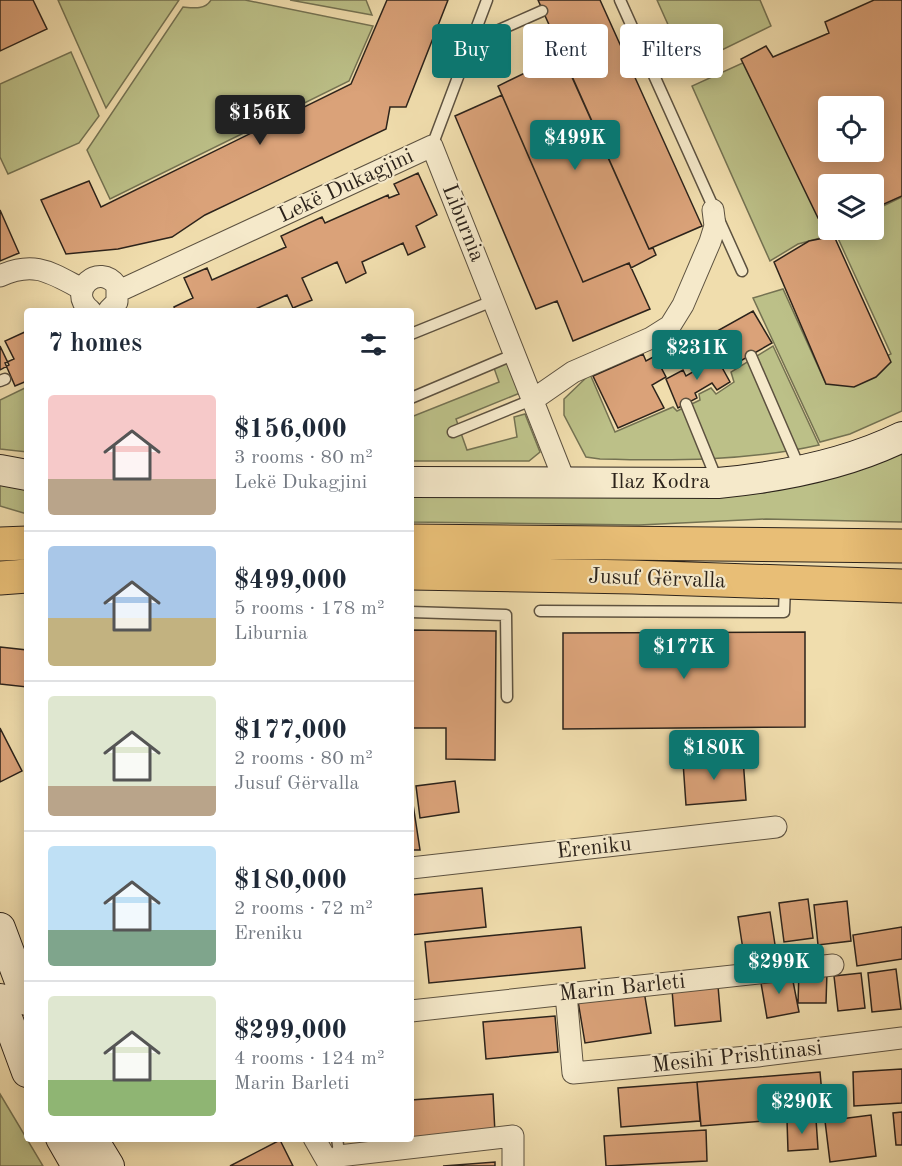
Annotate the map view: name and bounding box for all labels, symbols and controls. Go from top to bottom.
chip: Buy [432,24,511,78]
chip: Rent [523,24,608,78]
chip: Filters [620,24,723,78]
pin: $156K [218,95,302,146]
map controls [818,96,884,240]
button: locate [818,96,884,162]
text: $156K [229,104,291,124]
pin: $499K [533,120,617,171]
text: $499K [544,129,606,149]
street label: Lekë Dukagjini [275,145,417,227]
button: layers [818,174,884,240]
street label: Liburnia [438,181,488,265]
icon: filters [357,328,390,361]
pin: $231K [655,330,739,381]
text: 7 homes [48,331,142,357]
text: $231K [666,339,728,359]
text: $156,000 [234,417,347,443]
icon: home [96,419,168,491]
text: 3 rooms · 80 m² [234,448,373,468]
street label: Ilaz Kodra [610,471,710,493]
text: Lekë Dukagjini [234,473,367,493]
street label: Jusuf Gërvalla [588,566,726,592]
text: $499,000 [234,568,347,594]
icon: home [96,570,168,642]
text: 5 rooms · 178 m² [234,599,384,619]
text: Liburnia [234,624,308,644]
pin: $177K [642,629,726,680]
text: $177K [653,638,715,658]
text: $177,000 [234,718,347,744]
icon: home [96,720,168,792]
pin: $180K [672,730,756,781]
text: $180K [683,739,745,759]
text: 2 rooms · 80 m² [234,749,373,769]
text: Jusuf Gërvalla [234,774,359,794]
street label: Ereniku [555,833,633,863]
text: $180,000 [234,868,347,894]
icon: home [96,870,168,942]
text: 2 rooms · 72 m² [234,899,373,919]
text: Ereniku [234,924,302,944]
pin: $299K [737,944,821,995]
text: $299K [748,953,810,973]
street label: Marin Barleti [558,970,686,1006]
text: $299,000 [234,1018,347,1044]
icon: home [96,1020,168,1092]
street label: Mesihi Prishtinasi [651,1037,823,1077]
text: 4 rooms · 124 m² [234,1049,384,1069]
text: Marin Barleti [234,1074,350,1094]
pin: $290K [760,1084,844,1135]
text: $290K [771,1093,833,1113]

